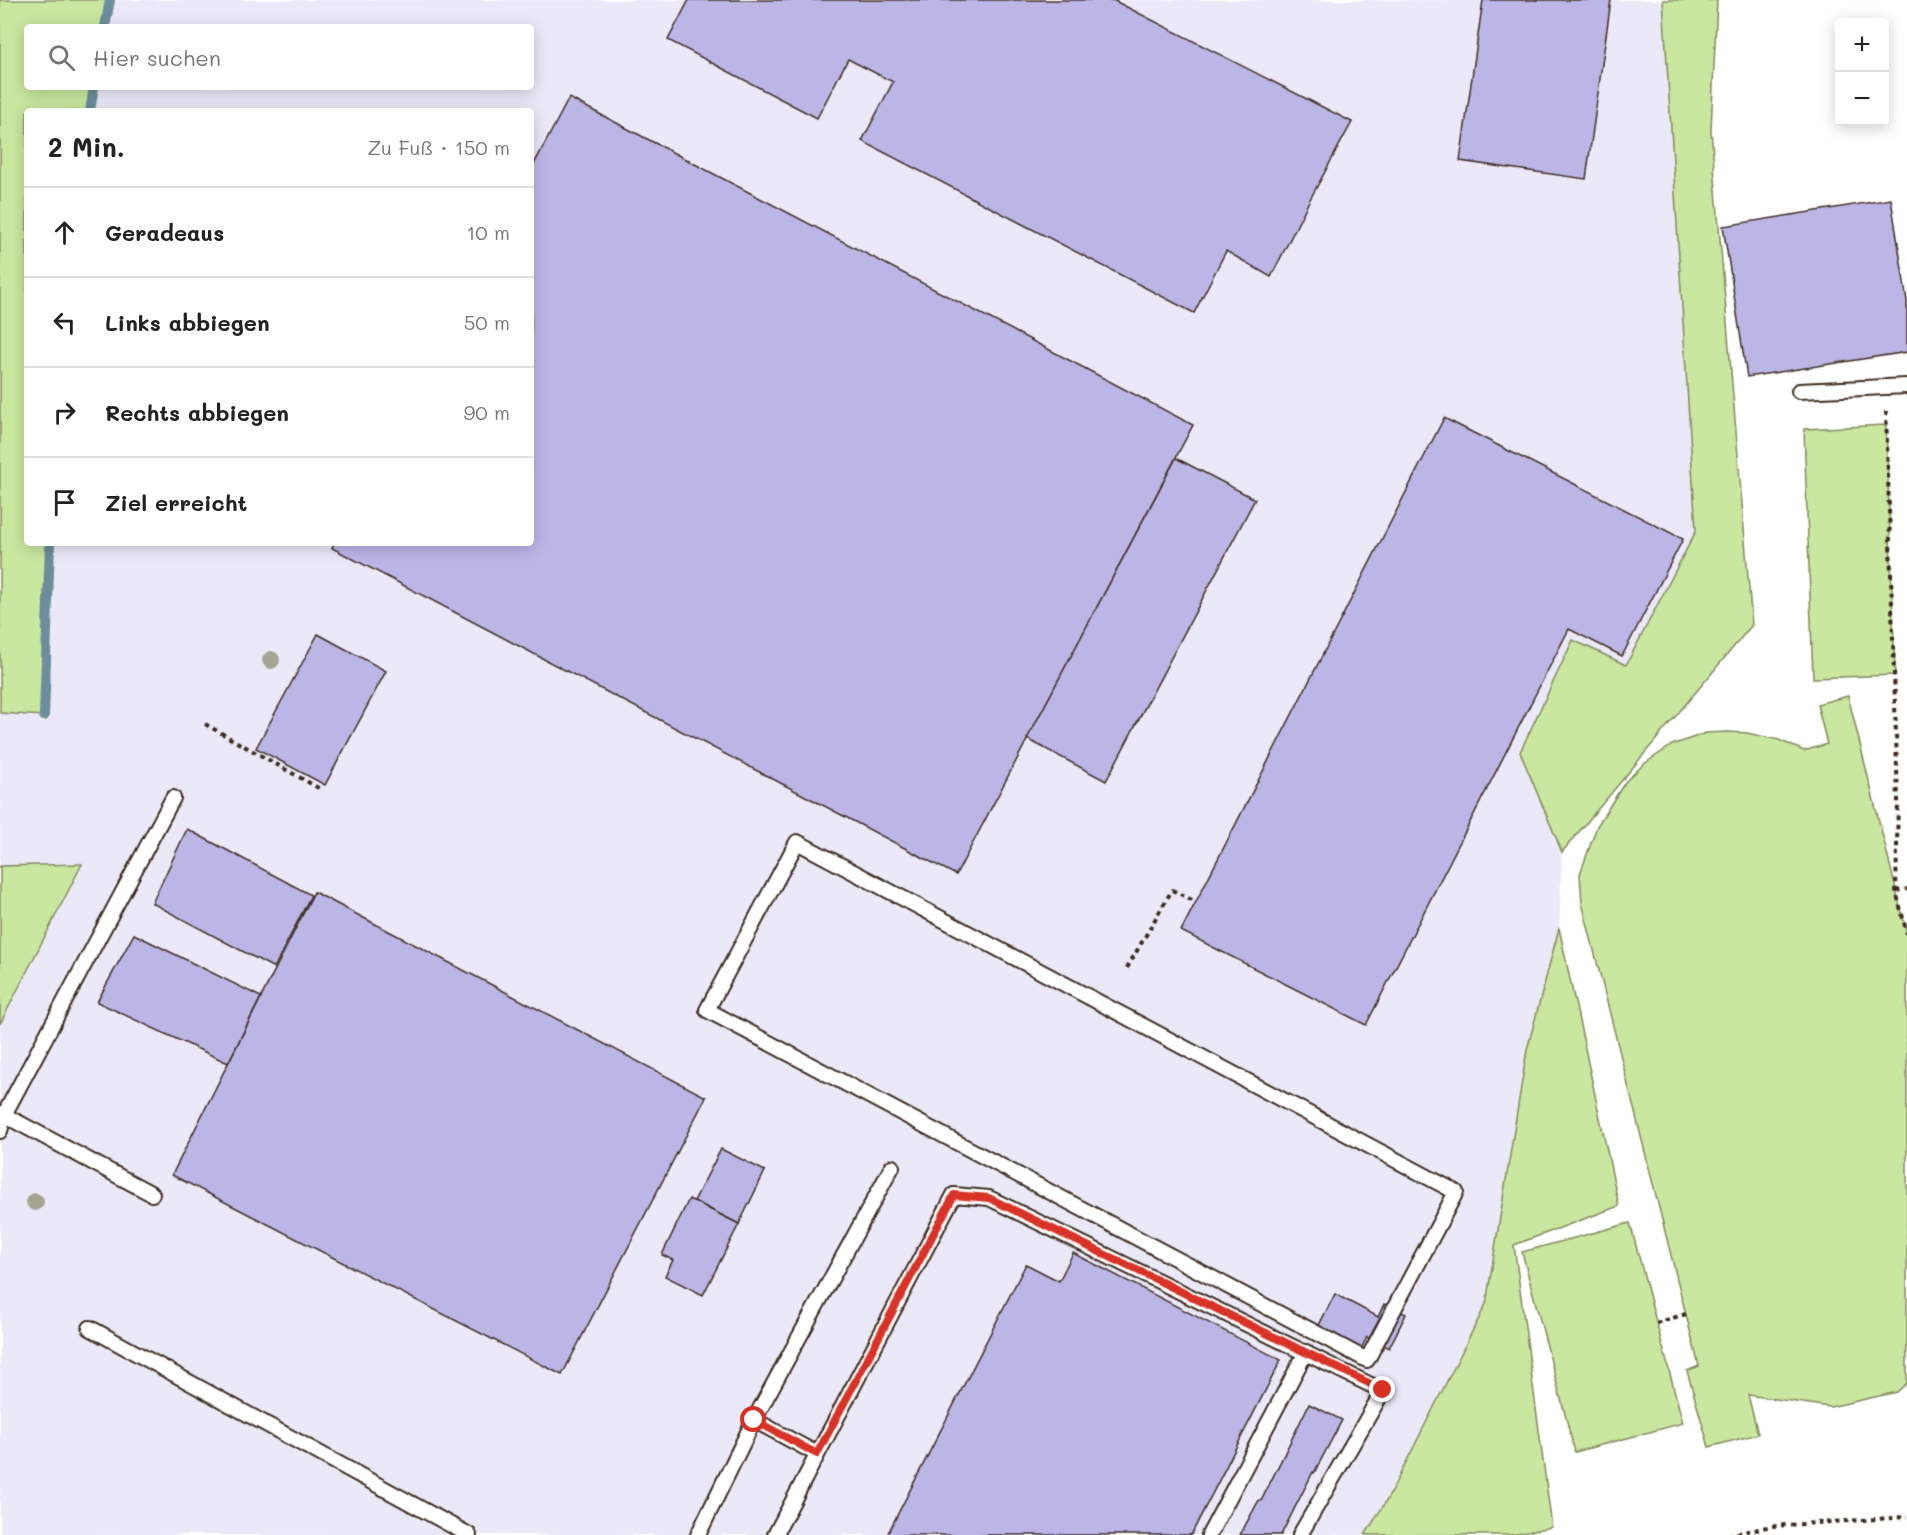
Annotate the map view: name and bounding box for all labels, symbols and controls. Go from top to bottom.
map controls [1835,18,1889,126]
button: + [1835,18,1889,72]
search box [24,24,534,90]
icon: search [45,41,78,74]
text: Hier suchen [93,43,221,72]
button: − [1835,72,1889,126]
text: 2 Min. [48,130,125,164]
text: Zu Fuß · 150 m [368,134,510,160]
icon: ahead [48,216,81,249]
text: Geradeaus [105,218,224,247]
text: 10 m [466,219,510,245]
icon: left [48,306,81,339]
text: Links abbiegen [105,308,270,337]
text: 50 m [464,309,510,335]
icon: right [48,396,81,429]
text: Rechts abbiegen [105,398,289,427]
text: 90 m [464,399,510,425]
icon: arrive [48,486,81,519]
text: Ziel erreicht [105,488,247,517]
route end [1369,1376,1395,1402]
route start [740,1406,766,1432]

